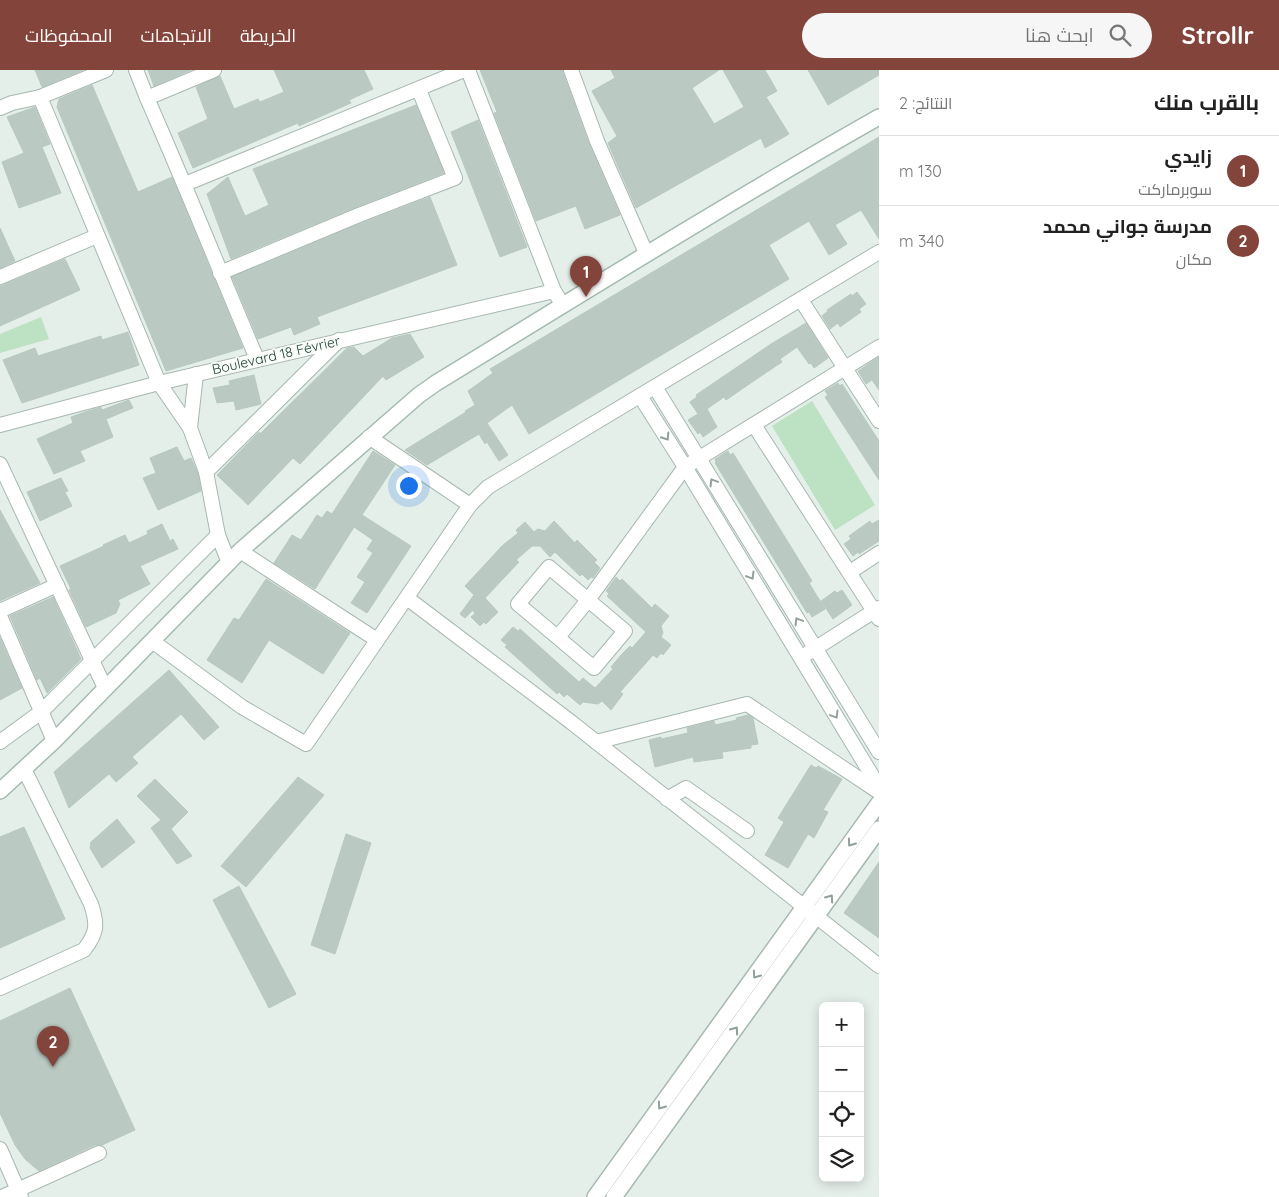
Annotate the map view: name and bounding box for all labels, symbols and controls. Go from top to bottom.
search box [802,13,1152,58]
text: Strollr [1182,20,1254,50]
icon: search [1106,21,1134,49]
text: ابحث هنا [1025,23,1094,47]
text: المحفوظات [25,24,113,47]
text: الاتجاهات [141,24,212,47]
text: الخريطة [240,24,296,47]
text: بالقرب منك [1154,89,1259,115]
text: النتائج: 2 [899,93,952,113]
text: زايدي [1164,144,1212,168]
text: 130 m [899,161,942,181]
text: 1 [1240,161,1246,181]
text: سوبرماركت [1138,179,1212,199]
text: مدرسة جواني محمد [1043,214,1212,238]
text: 340 m [899,231,944,251]
text: 2 [1238,231,1248,251]
text: مكان [1176,249,1212,269]
pin: 1 [570,256,602,297]
street label: Boulevard 18 Février [210,331,342,378]
one-way arrow [660,432,669,441]
your location [396,473,422,499]
one-way arrow [710,479,720,488]
one-way arrow [745,570,754,579]
one-way arrow [794,618,804,627]
one-way arrow [829,709,839,718]
one-way arrow [848,837,856,846]
one-way arrow [824,894,833,904]
one-way arrow [753,969,762,979]
map controls [819,1002,864,1182]
button: + [819,1002,864,1047]
pin: 2 [37,1026,69,1067]
one-way arrow [729,1026,738,1036]
button: − [819,1047,864,1092]
button: locate [819,1092,864,1137]
one-way arrow [658,1101,667,1110]
button: layers [819,1137,864,1182]

